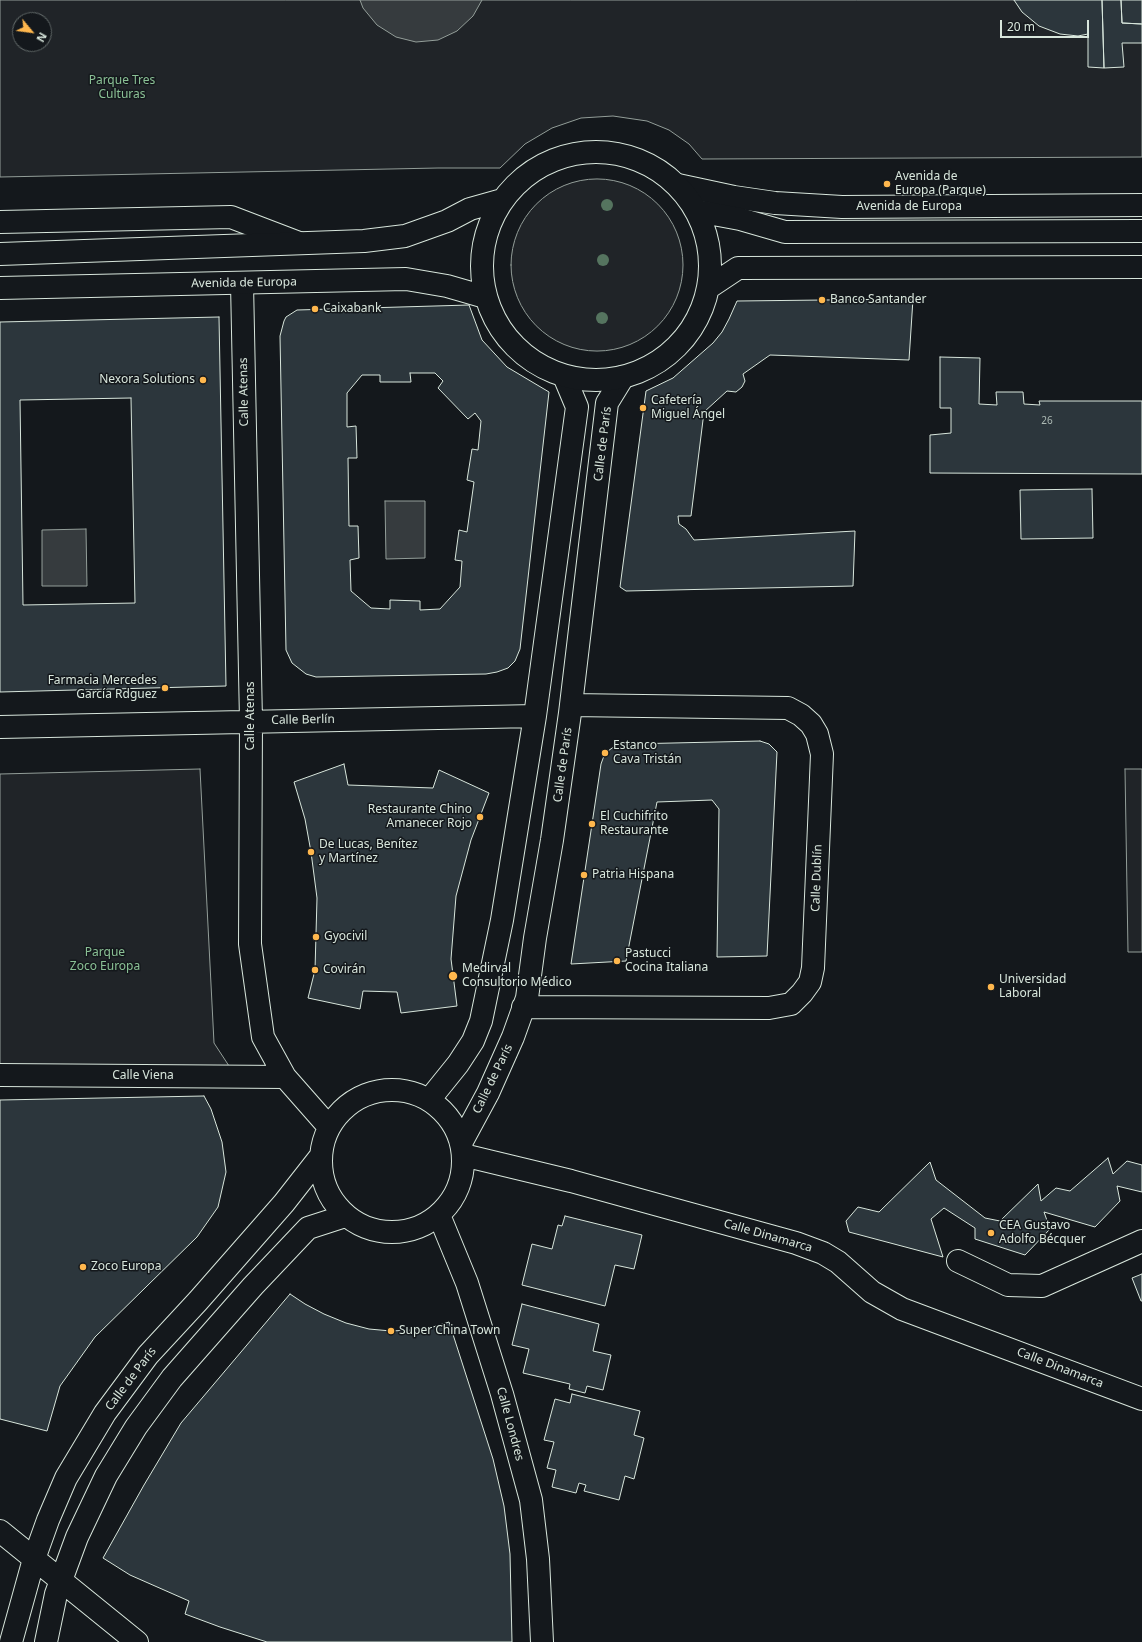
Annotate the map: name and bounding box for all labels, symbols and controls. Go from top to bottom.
north arrow [12,12,52,52]
scale bar [1002,12,1091,38]
text: 20 m [1007,18,1035,35]
text: N [33,30,51,45]
park label: Parque Tres Culturas [89,74,155,102]
place label: Avenida de Europa (Parque) [895,170,986,198]
marker: Avenida de Europa (Parque) [882,179,892,189]
street label: Avenida de Europa [856,200,962,214]
street label: Avenida de Europa [191,275,297,291]
place label: Banco Santander [830,293,926,307]
marker: Banco Santander [817,295,827,305]
place label: Caixabank [323,302,381,316]
marker: Caixabank [310,304,320,314]
street label: Calle Atenas [236,357,252,427]
place label: Nexora Solutions [99,373,195,387]
marker: Nexora Solutions [198,375,208,385]
place label: Cafetería Miguel Ángel [651,394,725,422]
marker: Cafetería Miguel Ángel [638,403,648,413]
street label: Calle de París [591,406,615,482]
house number: 26 [1041,415,1053,427]
place label: Farmacia Mercedes García Rdguez [48,674,157,702]
street label: Calle Atenas [244,681,258,751]
marker: Farmacia Mercedes García Rdguez [160,683,170,693]
street label: Calle Berlín [271,712,335,728]
street label: Calle de París [551,727,575,803]
place label: Estanco Cava Tristán [613,739,682,767]
marker: Estanco Cava Tristán [600,748,610,758]
place label: Restaurante Chino Amanecer Rojo [368,803,472,831]
place label: El Cuchifrito Restaurante [600,810,668,838]
marker: Restaurante Chino Amanecer Rojo [475,812,485,822]
marker: El Cuchifrito Restaurante [587,819,597,829]
place label: De Lucas, Benítez y Martínez [319,838,418,866]
street label: Calle Dublín [809,844,825,912]
marker: De Lucas, Benítez y Martínez [306,847,316,857]
place label: Patria Hispana [592,868,674,882]
marker: Patria Hispana [579,870,589,880]
place label: Gyocivil [324,930,367,944]
marker: Gyocivil [311,932,321,942]
park label: Parque Zoco Europa [70,946,140,974]
place label: Pastucci Cocina Italiana [625,947,708,975]
marker: Pastucci Cocina Italiana [612,956,622,966]
place label: Medirval Consultorio Médico [462,962,572,990]
place label: Covirán [323,963,366,977]
marker: Covirán [310,965,320,975]
marker: Medirval Consultorio Médico [447,970,459,982]
place label: Universidad Laboral [999,973,1066,1001]
marker: Universidad Laboral [986,982,996,992]
street label: Calle de París [470,1042,516,1116]
street label: Calle Viena [112,1069,174,1083]
street label: Calle Dinamarca [722,1216,814,1256]
place label: CEA Gustavo Adolfo Bécquer [999,1219,1086,1247]
marker: CEA Gustavo Adolfo Bécquer [986,1228,996,1238]
place label: Zoco Europa [91,1260,161,1274]
marker: Zoco Europa [78,1262,88,1272]
place label: Super China Town [399,1324,500,1338]
marker: Super China Town [386,1326,396,1336]
street label: Calle de París [103,1345,159,1413]
street label: Calle Dinamarca [1015,1345,1105,1391]
street label: Calle Londres [493,1385,527,1463]

